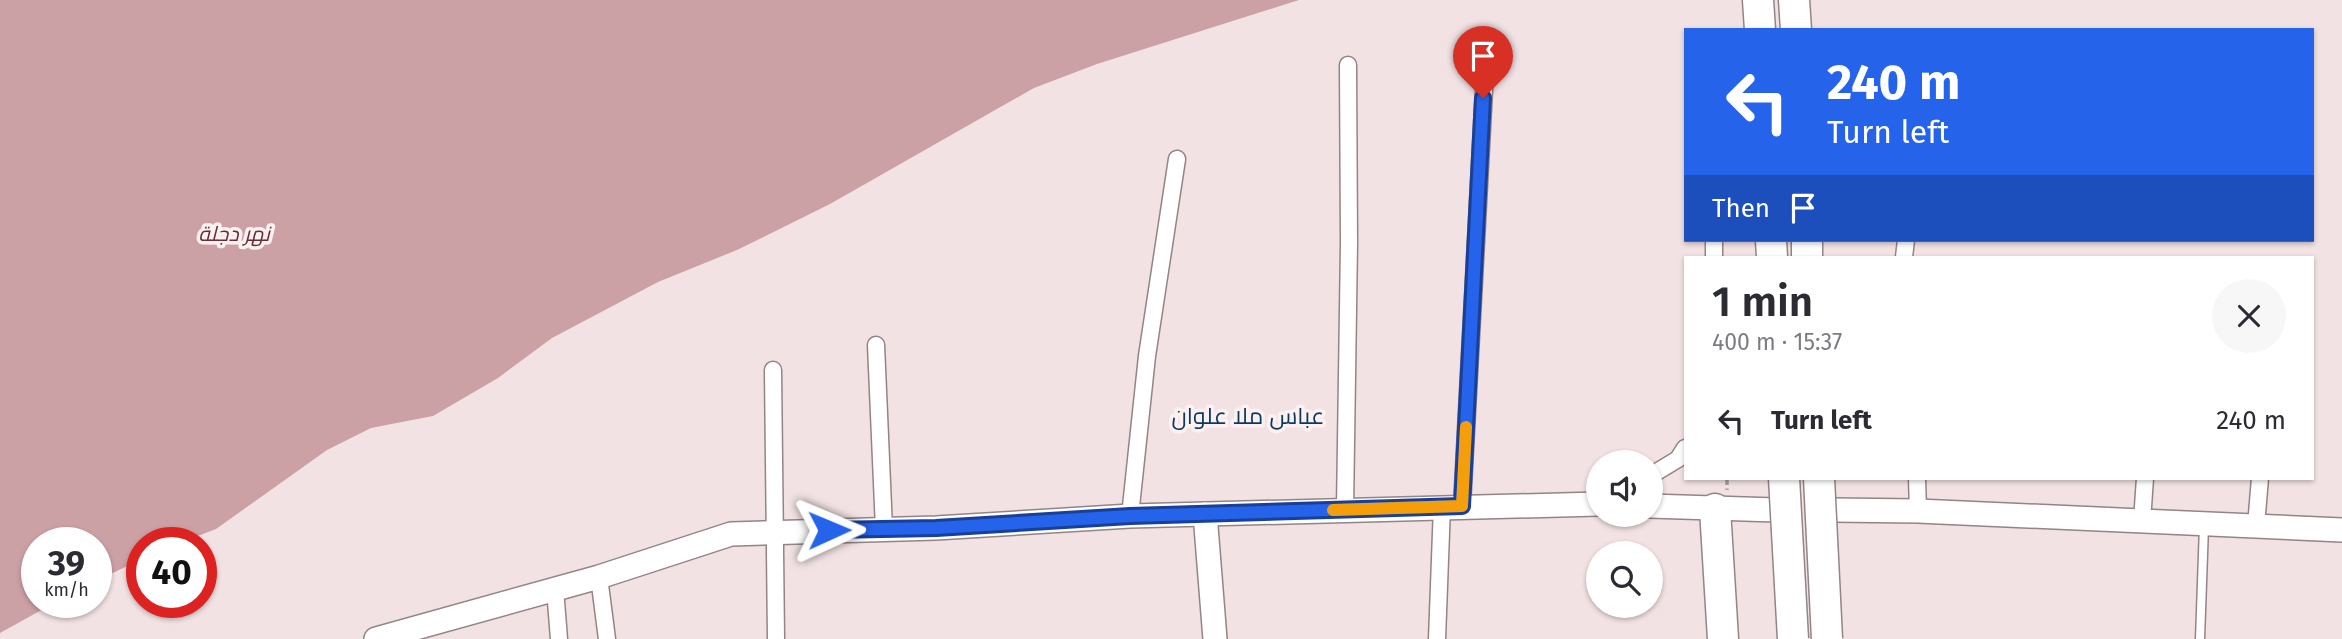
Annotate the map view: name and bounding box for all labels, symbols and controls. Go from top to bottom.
pin [1453,26,1513,98]
icon: arrive [1464,37,1502,75]
text: 240 m [1827,53,1960,112]
icon: left [1712,56,1803,147]
text: Turn left [1827,113,1949,151]
icon: arrive [1784,189,1822,227]
text: Then [1712,193,1770,224]
water label: نهر دجلة [198,221,272,247]
text: 1 min [1712,277,1813,327]
button: close [2212,279,2286,353]
text: 400 m · 15:37 [1712,328,1842,356]
district label: عباس ملا علوان [1172,402,1324,430]
icon: left [1712,402,1750,440]
text: Turn left [1771,405,1872,436]
text: 240 m [2216,405,2286,436]
map controls [1586,450,1663,618]
button: sound [1586,450,1663,527]
position arrow [792,493,866,567]
speed limit sign: 40 [126,527,217,618]
button: search [1586,541,1663,618]
text: 39 [48,542,85,584]
text: km/h [44,579,89,601]

